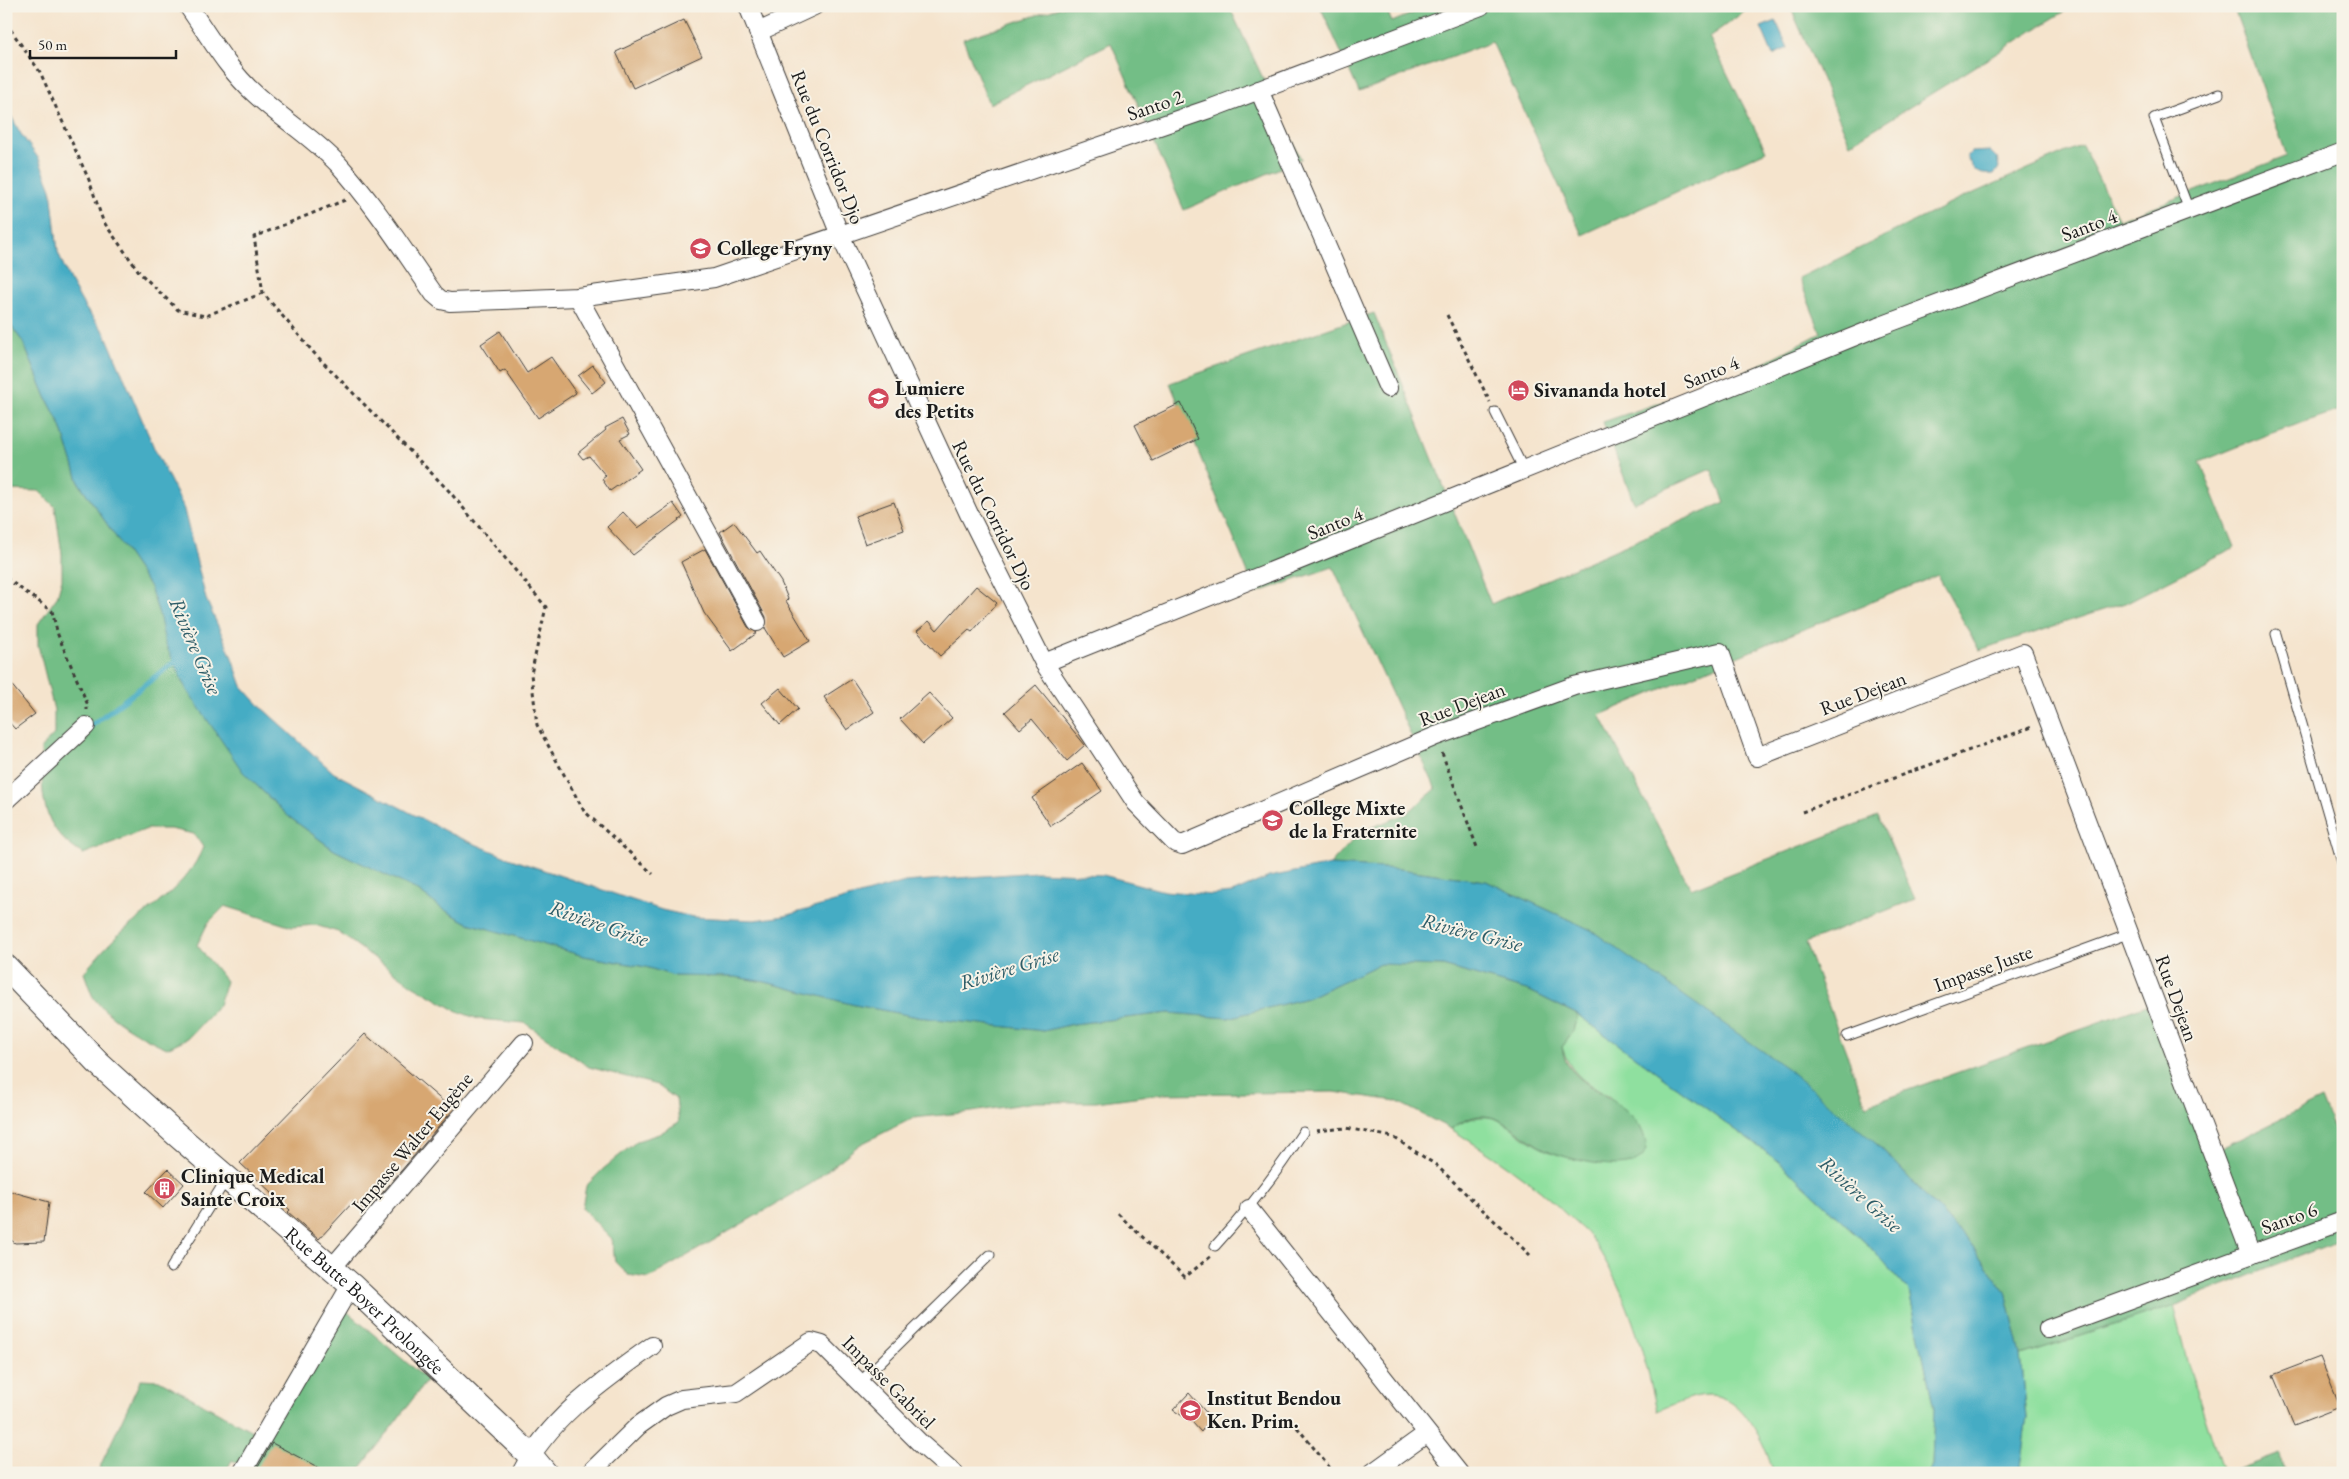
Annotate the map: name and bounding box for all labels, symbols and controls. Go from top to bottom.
scale bar [30,28,176,60]
text: 50 m [38,35,67,54]
street label: Rue du Corridor Djo [785,66,871,228]
street label: Santo 2 [1124,83,1187,127]
street label: Santo 4 [2057,202,2121,247]
place label: College Fryny [717,235,833,261]
school or university icon: College Fryny [689,236,713,260]
street label: Santo 4 [1679,349,1743,395]
place label: Lumiere des Petits [895,375,974,424]
place label: Sivananda hotel [1534,377,1667,403]
hotel icon: Sivananda hotel [1506,378,1530,402]
school or university icon: Lumiere des Petits [867,387,891,411]
street label: Rue du Corridor Djo [946,436,1042,594]
street label: Santo 4 [1303,500,1367,546]
water label: Rivière Grise [163,593,229,699]
street label: Rue Dejean [1816,665,1910,721]
street label: Rue Dejean [1415,676,1509,732]
place label: College Mixte de la Fraternite [1289,795,1417,844]
school or university icon: College Mixte de la Fraternite [1261,808,1285,832]
water label: Rivière Grise [546,893,653,953]
water label: Rivière Grise [1419,906,1526,958]
street label: Impasse Juste [1930,938,2036,998]
water label: Rivière Grise [956,940,1063,996]
street label: Rue Dejean [2149,951,2205,1045]
street label: Impasse Walter Eugène [346,1066,479,1218]
water label: Rivière Grise [1814,1150,1909,1239]
place label: Clinique Medical Sainte Croix [181,1163,325,1212]
building icon: Clinique Medical Sainte Croix [153,1176,177,1200]
street label: Santo 6 [2257,1196,2321,1240]
street label: Rue Butte Boyer Prolongée [279,1221,450,1380]
street label: Impasse Gabriel [837,1330,941,1434]
place label: Institut Bendou Ken. Prim. [1207,1385,1341,1434]
school or university icon: Institut Bendou Ken. Prim. [1179,1398,1203,1422]

